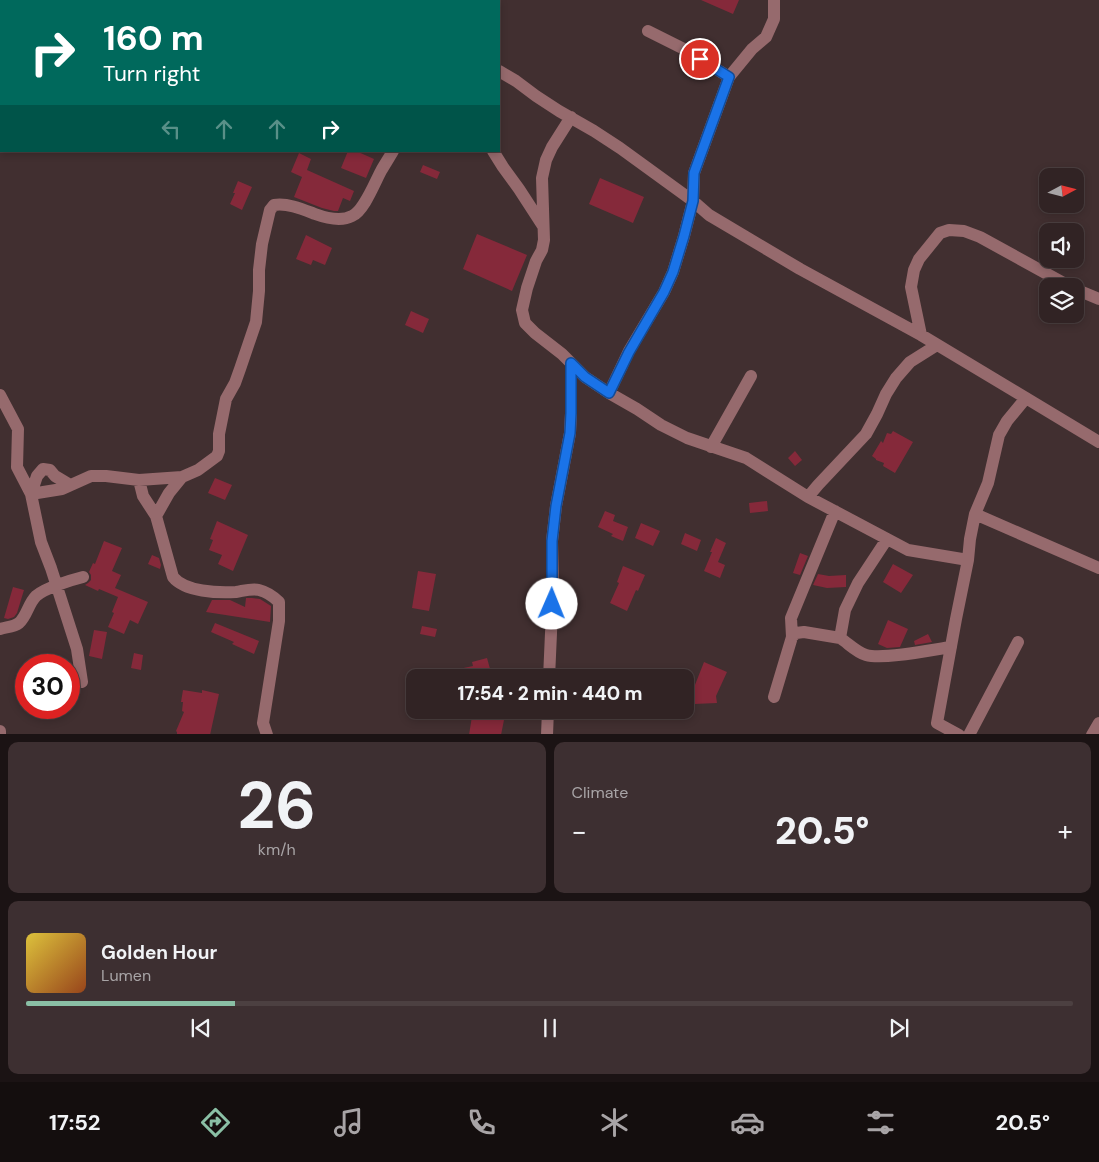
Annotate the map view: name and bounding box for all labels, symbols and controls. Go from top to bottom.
text: 160 m [103,15,204,61]
icon: right [20,20,85,85]
pin [679,38,721,80]
icon: arrive [686,45,714,73]
text: Turn right [103,59,200,88]
icon: left [157,115,185,143]
icon: ahead [210,115,238,143]
icon: ahead [263,115,291,143]
icon: right [316,115,344,143]
north arrow [1039,168,1084,212]
map controls [1039,168,1084,323]
button: sound [1039,223,1084,268]
button: layers [1039,278,1084,323]
position arrow [525,577,577,629]
speed limit sign: 30 [15,654,80,719]
text: 17:54 · 2 min · 440 m [458,681,643,706]
text: 26 [237,764,316,848]
text: Climate [572,782,628,803]
text: 20.5° [775,806,870,856]
text: − [572,813,587,850]
text: + [1058,813,1073,850]
text: km/h [258,839,296,860]
text: Golden Hour [101,940,217,965]
text: Lumen [101,965,151,986]
icon: previous [187,1014,215,1042]
icon: pause [536,1014,564,1042]
icon: next [885,1014,913,1042]
icon: directions [198,1105,233,1140]
icon: music [331,1105,366,1140]
icon: phone [464,1105,499,1140]
icon: climate [597,1105,632,1140]
icon: car [730,1105,765,1140]
icon: filters [863,1105,898,1140]
text: 17:52 [49,1108,101,1137]
text: 20.5° [996,1108,1050,1137]

